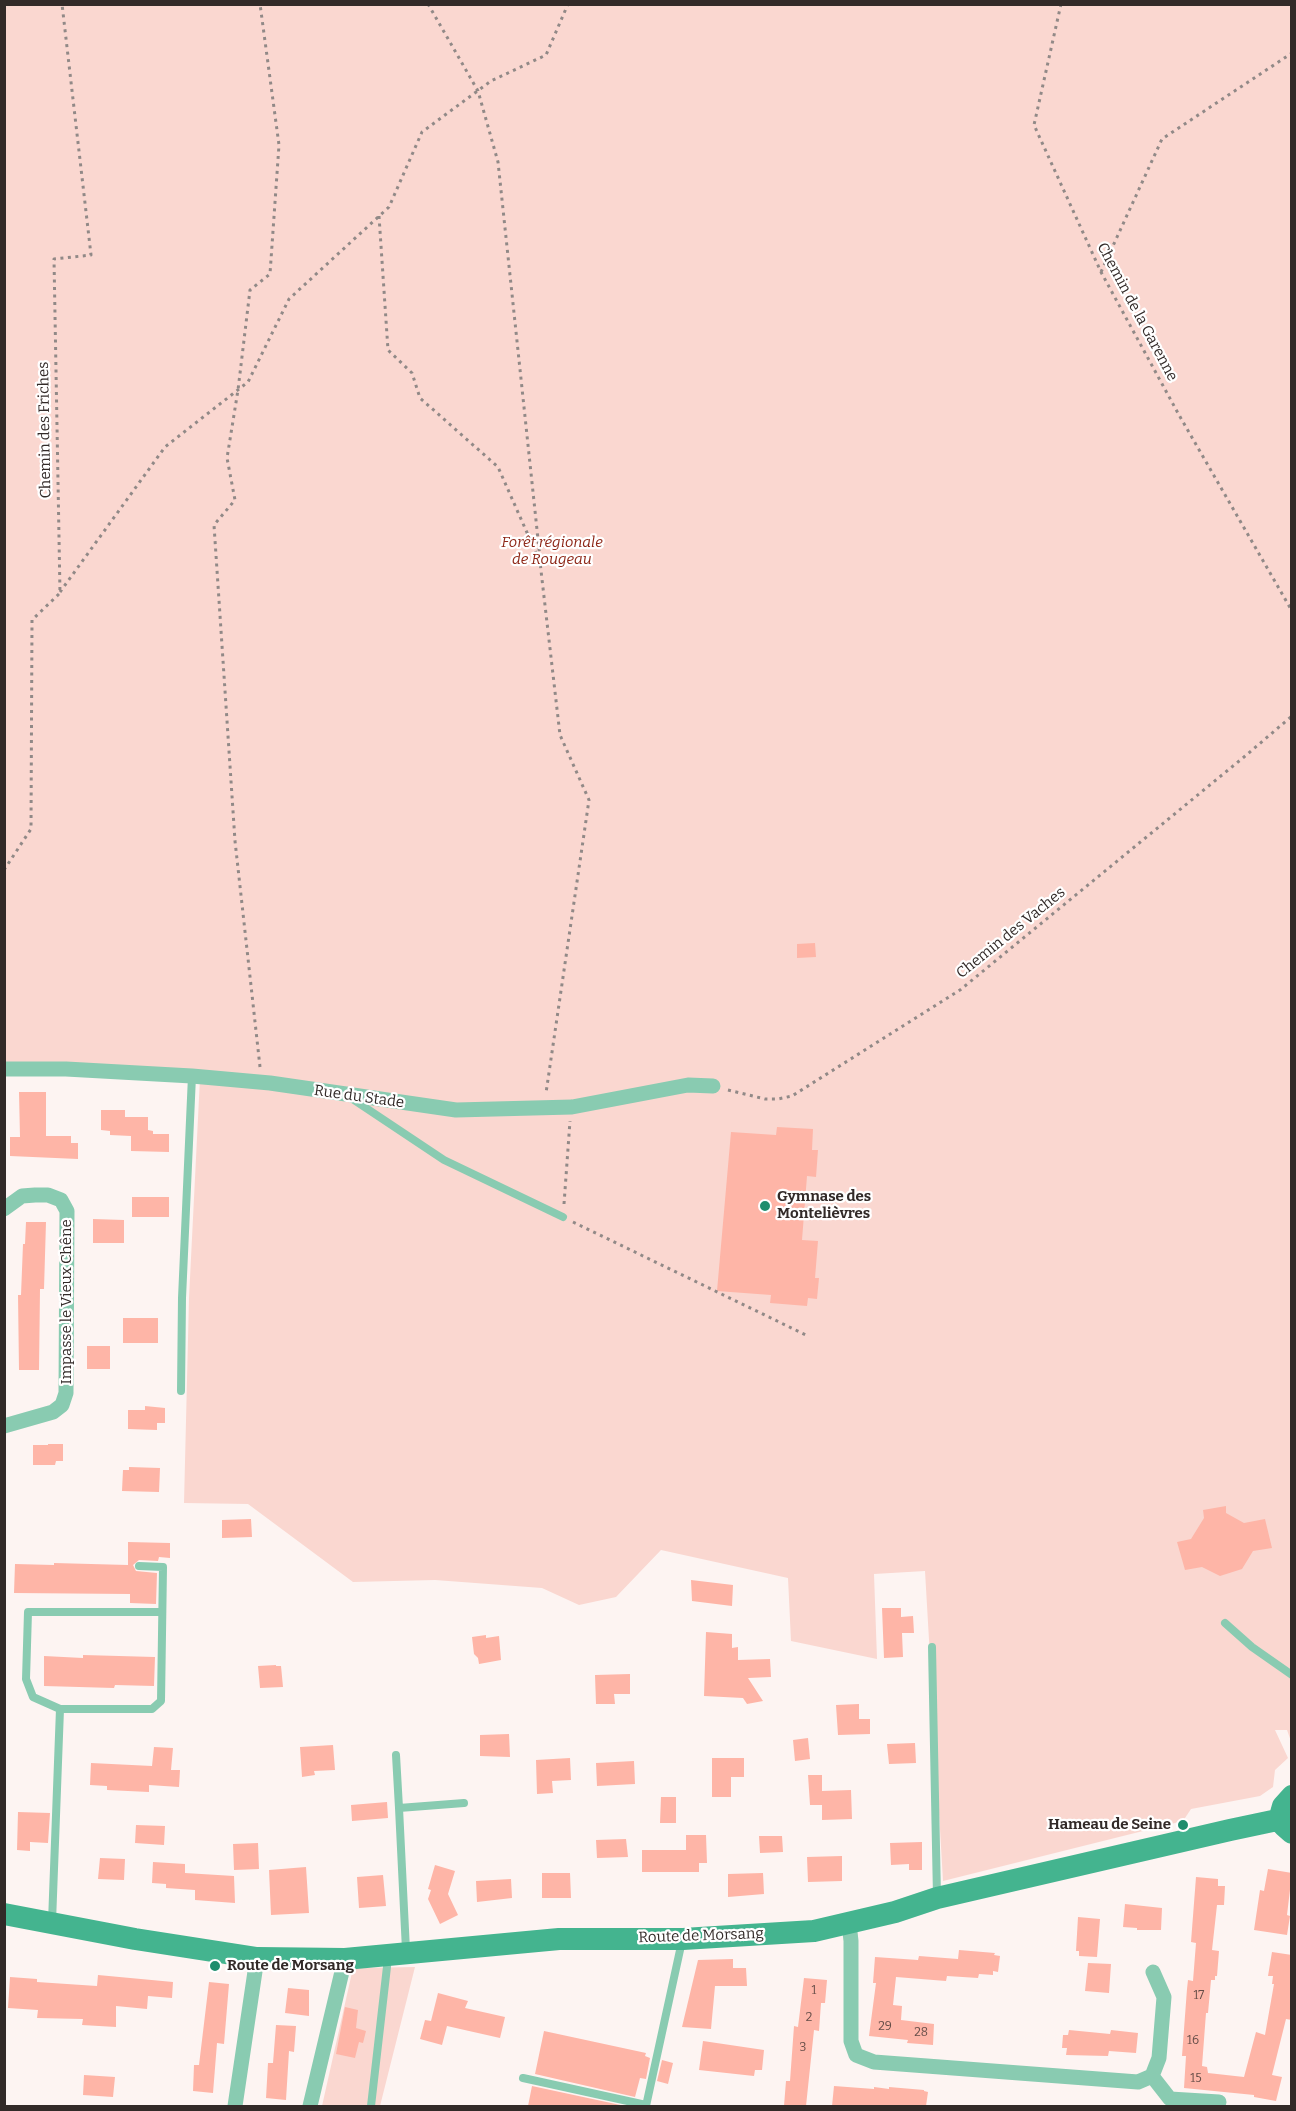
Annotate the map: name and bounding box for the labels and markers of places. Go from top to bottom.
place label: Gymnase des Montelièvres [777,1188,871,1223]
marker: Gymnase des Montelièvres [758,1199,772,1213]
place label: Hameau de Seine [1048,1816,1171,1834]
marker: Hameau de Seine [1176,1818,1190,1832]
place label: Route de Morsang [227,1957,354,1975]
marker: Route de Morsang [208,1959,222,1973]

